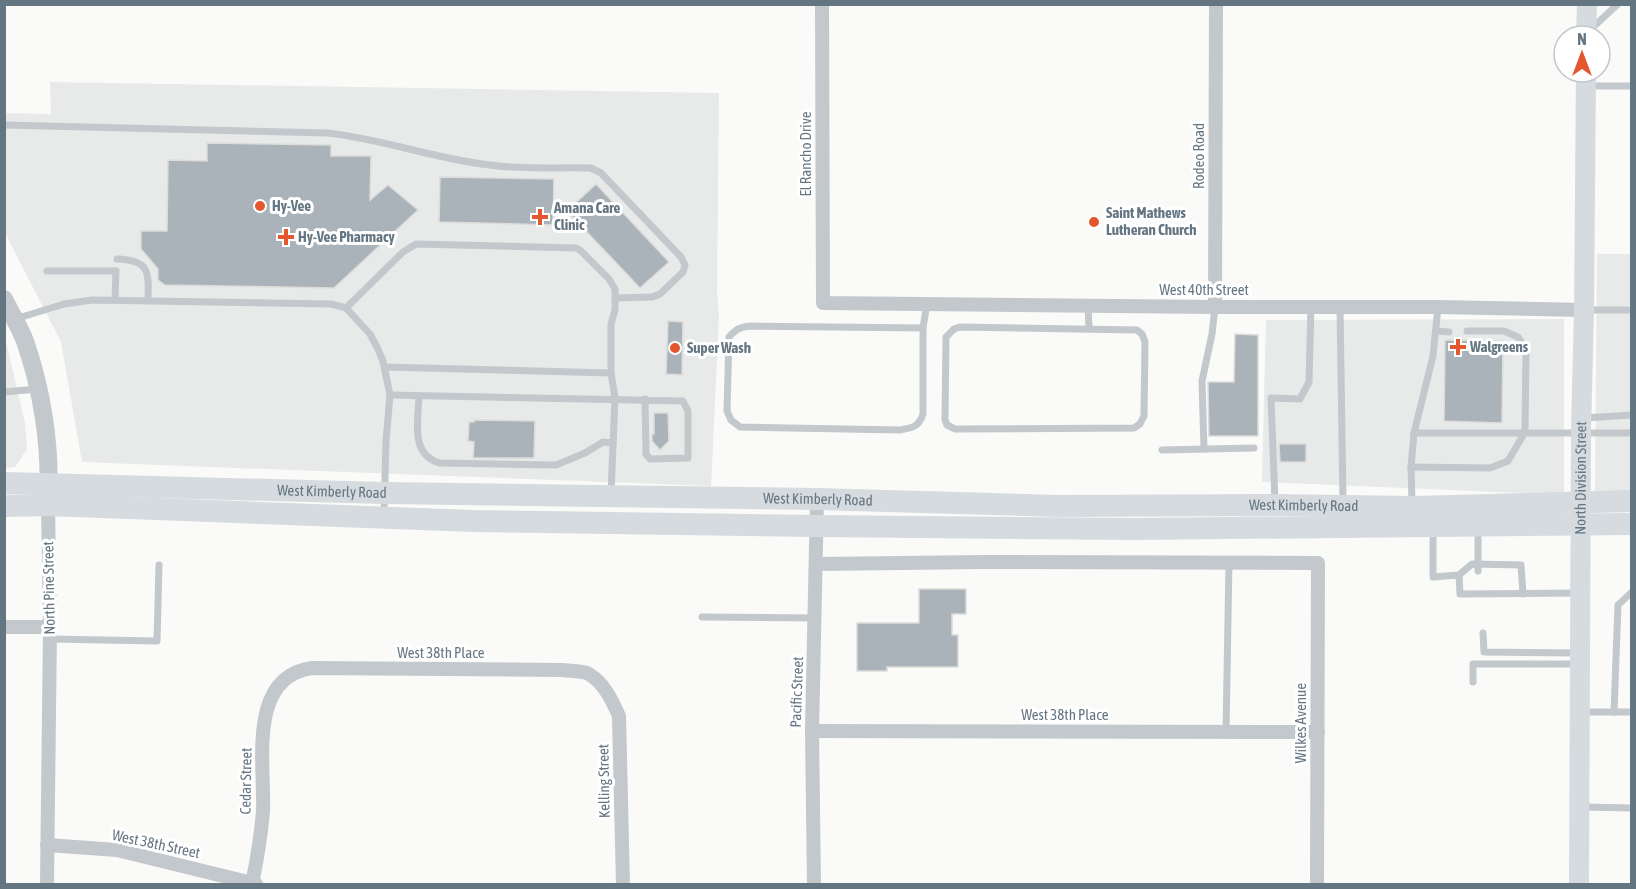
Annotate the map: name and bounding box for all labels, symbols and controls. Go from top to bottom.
north arrow [1552,24,1612,84]
text: N [1577,30,1587,48]
street label: El Rancho Drive [797,111,814,197]
street label: Rodeo Road [1190,123,1207,189]
place label: Hy-Vee [272,197,311,214]
marker: Hy-Vee [253,199,267,213]
place label: Amana Care Clinic [553,199,621,233]
place label: Saint Mathews Lutheran Church [1106,204,1196,238]
marker: Amana Care Clinic [531,208,549,226]
marker: Saint Mathews Lutheran Church [1087,215,1101,229]
place label: Hy-Vee Pharmacy [298,228,395,245]
marker: Hy-Vee Pharmacy [279,230,293,244]
street label: West 40th Street [1159,281,1249,298]
place label: Walgreens [1469,338,1529,355]
place label: Super Wash [687,339,751,356]
marker: Walgreens [1451,340,1465,354]
marker: Super Wash [668,341,682,355]
street label: North Division Street [1572,421,1589,535]
street label: West Kimberly Road [277,481,387,501]
street label: West Kimberly Road [763,489,873,509]
street label: West Kimberly Road [1249,496,1359,514]
street label: North Pine Street [39,541,58,635]
street label: West 38th Place [397,644,485,661]
street label: Pacific Street [787,656,806,728]
street label: Wilkes Avenue [1292,683,1309,763]
street label: West 38th Place [1021,706,1109,723]
street label: Kelling Street [594,744,613,818]
street label: Cedar Street [236,747,255,815]
street label: West 38th Street [111,826,202,861]

